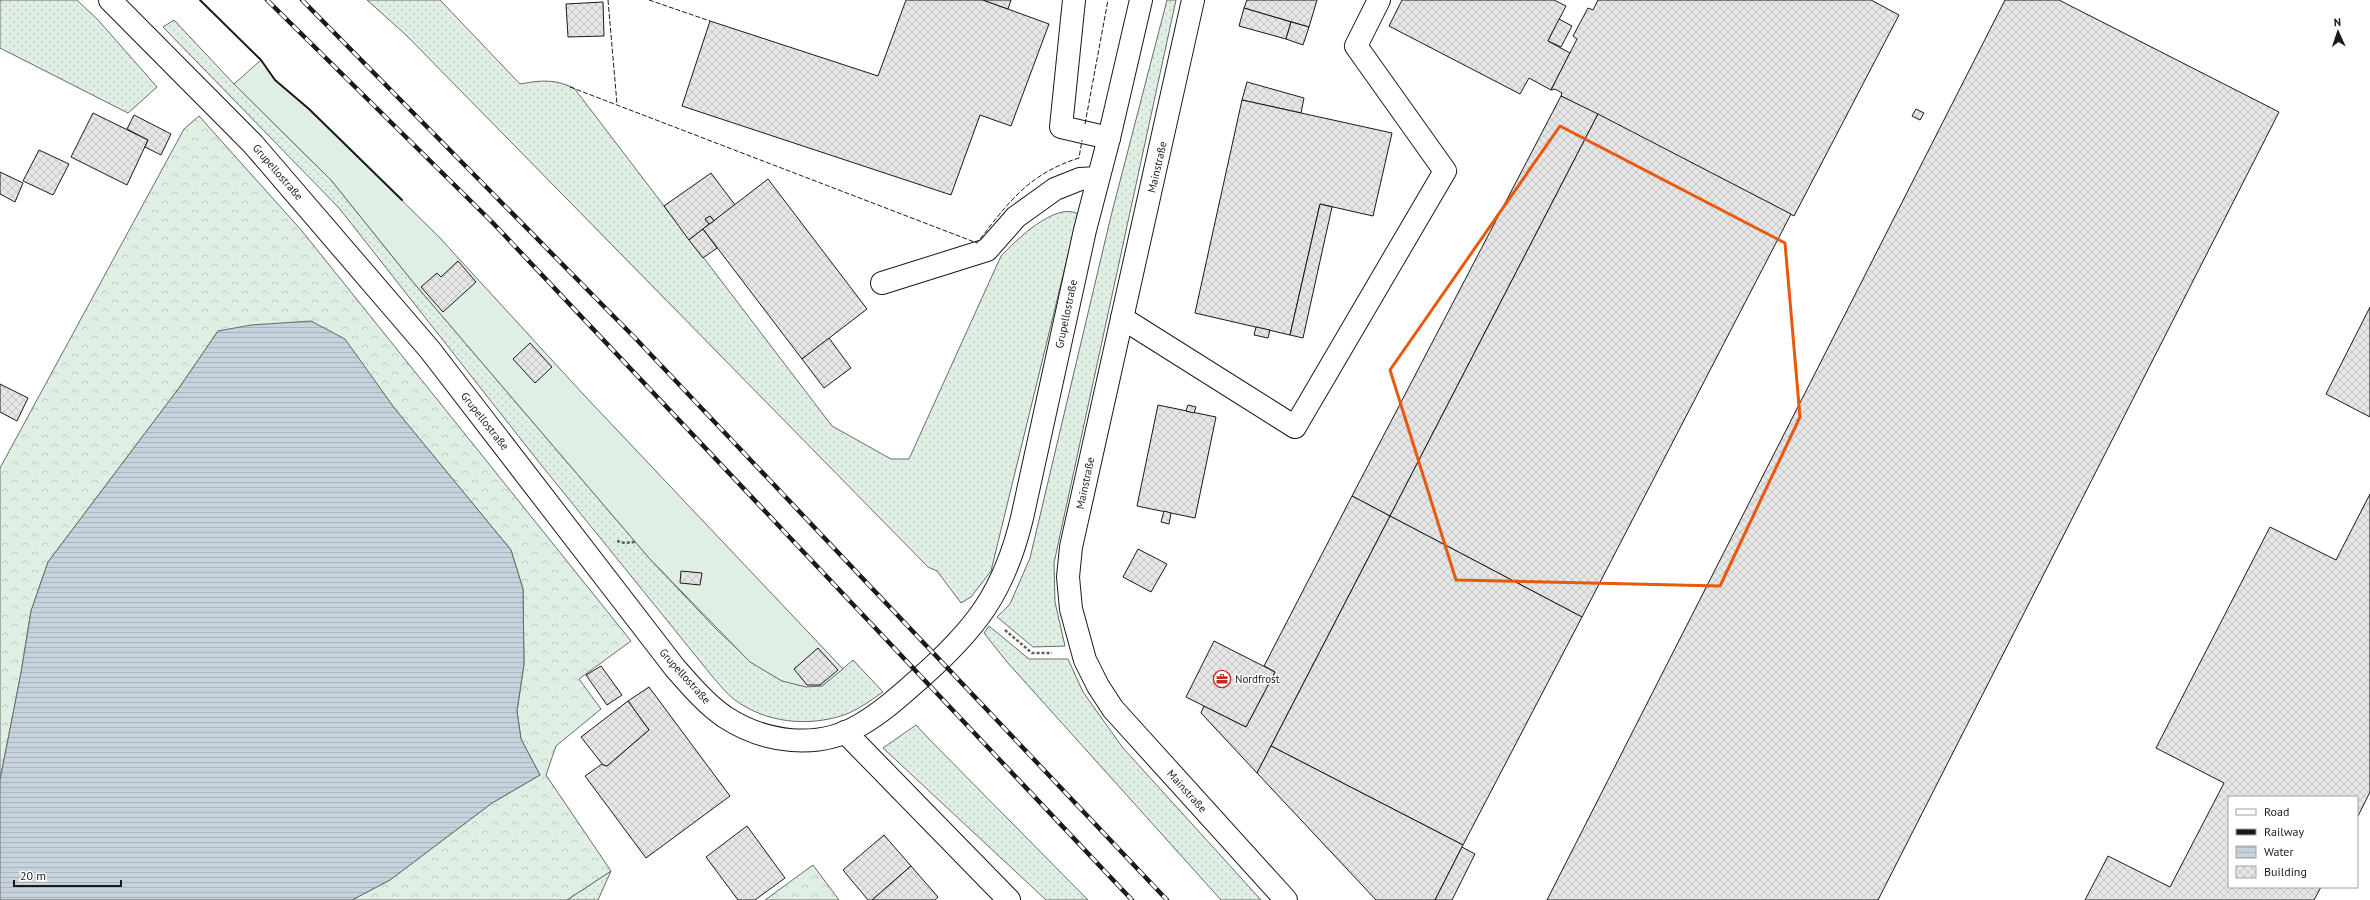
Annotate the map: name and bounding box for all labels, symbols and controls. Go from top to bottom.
north arrow [2318,12,2358,52]
text: N [2333,15,2341,29]
street label: Mainstraße [1144,139,1170,194]
street label: Grupellostraße [250,141,306,203]
street label: Grupellostraße [1052,278,1080,350]
street label: Grupellostraße [458,389,512,453]
street label: Mainstraße [1073,455,1097,510]
street label: Grupellostraße [656,645,714,707]
office icon: Nordfrost [1212,669,1232,689]
place label: Nordfrost [1235,672,1280,686]
street label: Mainstraße [1164,767,1210,816]
legend [2228,796,2358,888]
text: Road [2264,804,2289,819]
text: Railway [2264,824,2304,839]
text: Water [2264,844,2294,859]
scale bar [14,862,121,888]
text: Building [2264,864,2307,879]
text: 20 m [20,868,46,883]

